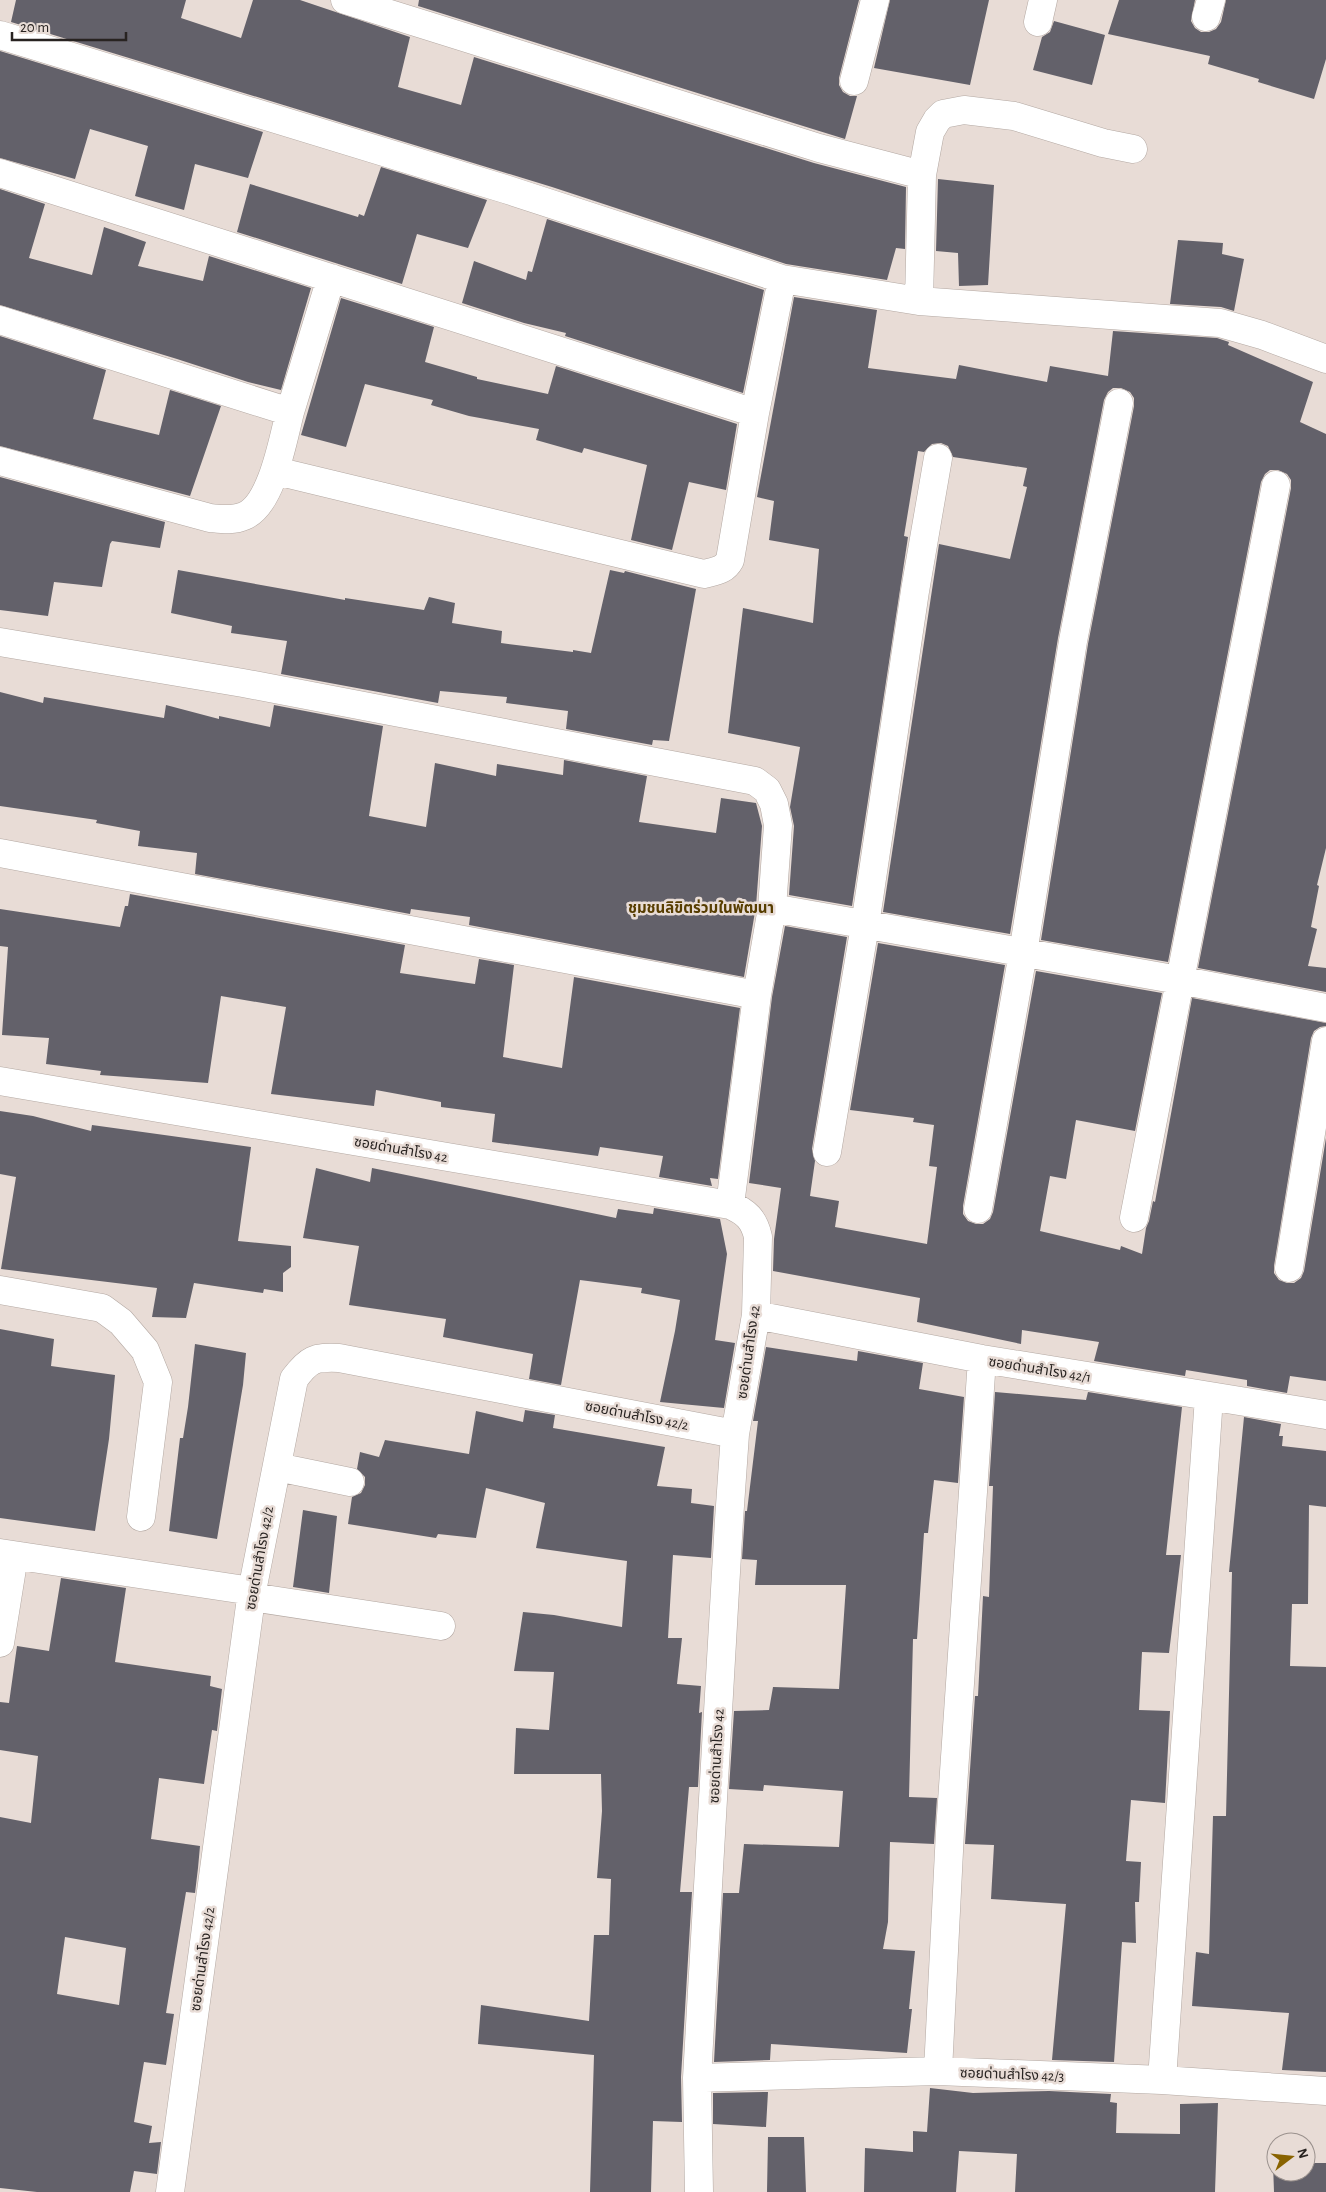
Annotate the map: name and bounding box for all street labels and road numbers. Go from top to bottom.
street label: ซอยด่านสำโรง 42 [353,1133,449,1165]
street label: ซอยด่านสำโรง 42 [733,1304,763,1400]
street label: ซอยด่านสำโรง 42/1 [988,1353,1092,1385]
street label: ซอยด่านสำโรง 42/2 [584,1397,690,1433]
street label: ซอยด่านสำโรง 42/2 [242,1505,276,1611]
street label: ซอยด่านสำโรง 42 [706,1708,726,1804]
street label: ซอยด่านสำโรง 42/2 [187,1906,217,2012]
street label: ซอยด่านสำโรง 42/3 [960,2064,1065,2084]

